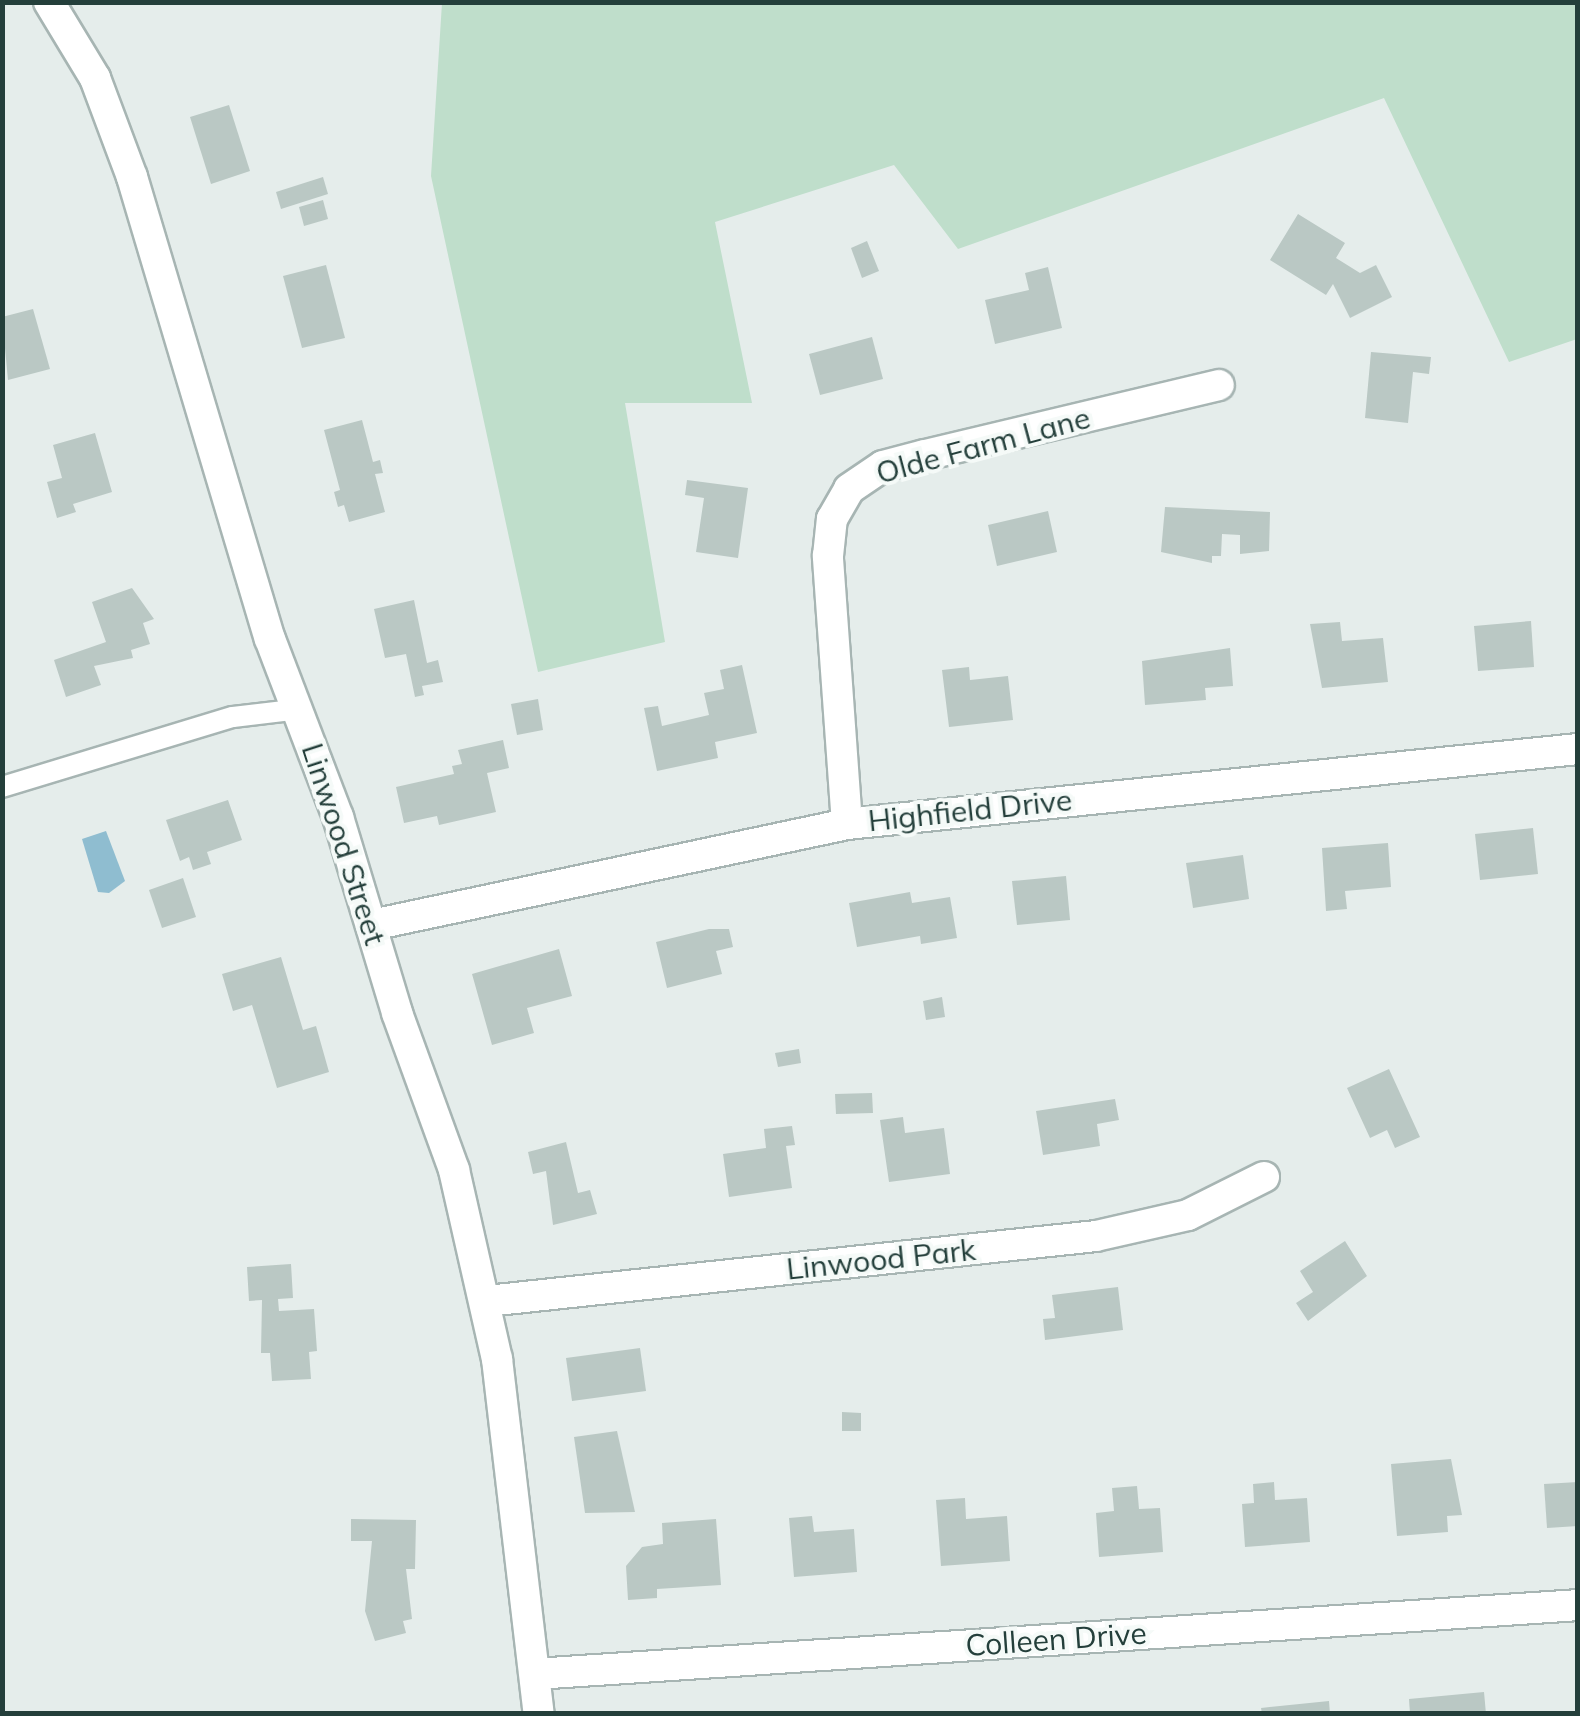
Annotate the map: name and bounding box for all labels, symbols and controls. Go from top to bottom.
street label: Olde Farm Lane [872,399,1094,491]
street label: Linwood Street [294,739,394,949]
street label: Highfield Drive [866,781,1074,839]
street label: Linwood Park [785,1231,977,1287]
street label: Colleen Drive [964,1615,1148,1663]

